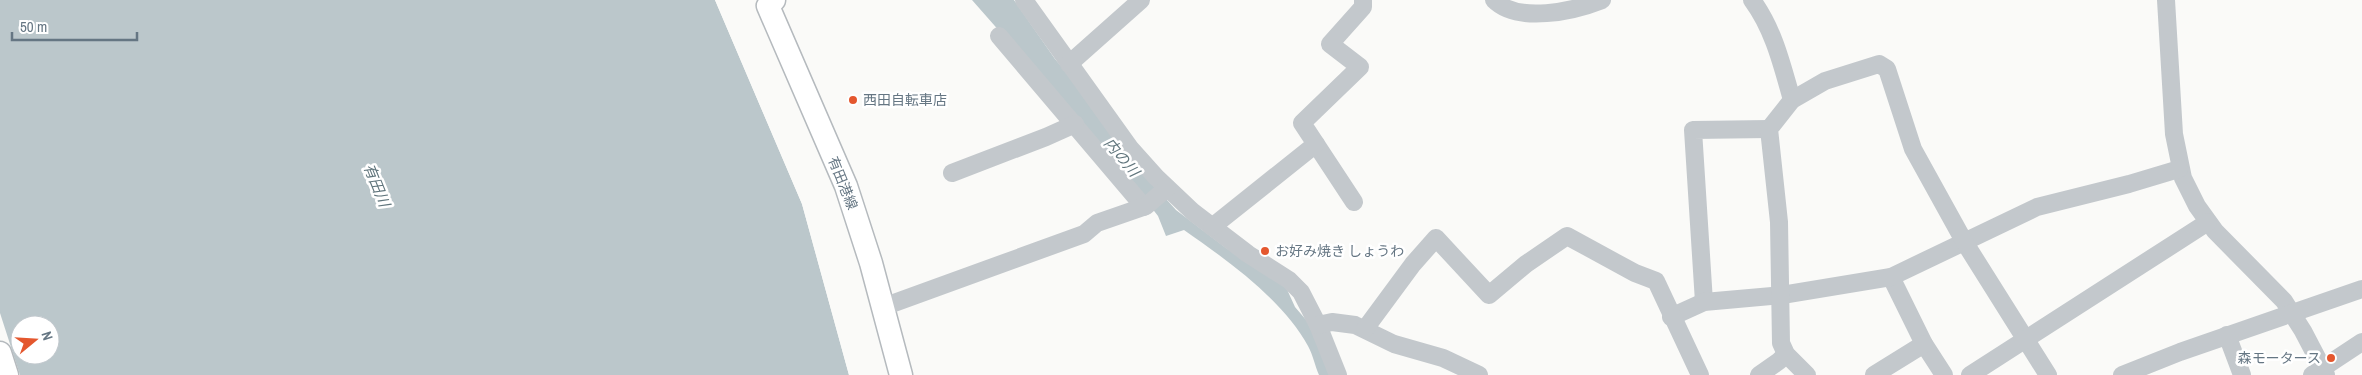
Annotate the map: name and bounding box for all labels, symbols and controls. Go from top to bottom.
scale bar [12,10,138,42]
text: 50 m [20,16,47,37]
place label: 西田自転車店 [863,91,947,109]
marker: 西田自転車店 [847,94,859,106]
water label: 内の川 [1099,133,1146,183]
street label: 有田港線 [824,154,862,212]
water label: 有田川 [359,160,396,212]
place label: お好み焼き しょうわ [1275,242,1404,260]
marker: お好み焼き しょうわ [1259,245,1271,257]
north arrow [10,315,60,365]
text: N [38,329,57,343]
place label: 森モータース [2238,349,2321,367]
marker: 森モータース [2325,352,2337,364]

